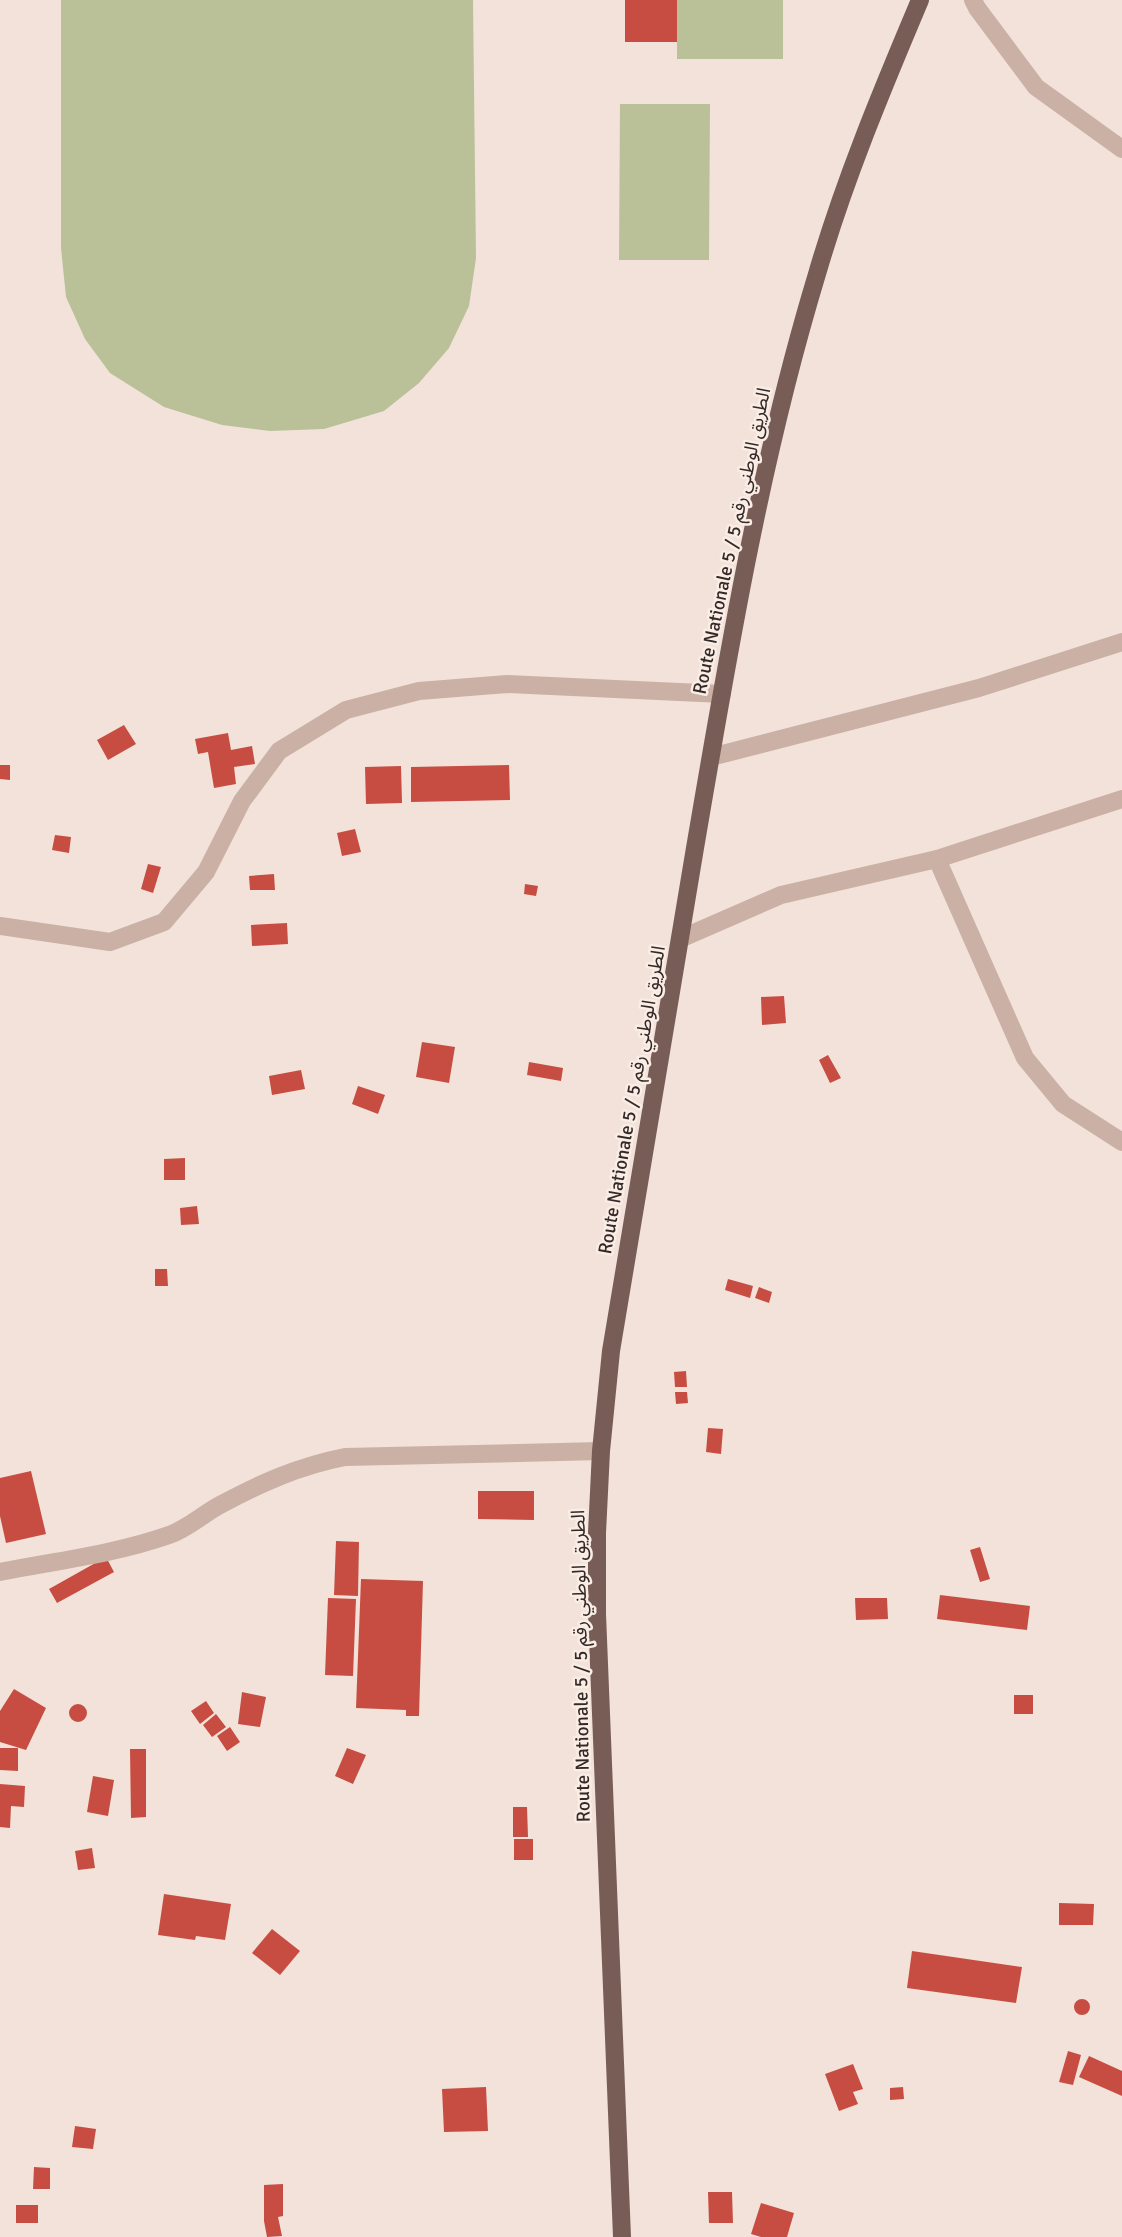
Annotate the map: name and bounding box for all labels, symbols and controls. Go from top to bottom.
street label: Route Nationale 5 / الطريق الوطني رقم 5 [688,386,779,697]
street label: Route Nationale 5 / الطريق الوطني رقم 5 [593,944,673,1256]
street label: Route Nationale 5 / الطريق الوطني رقم 5 [566,1509,598,1822]

